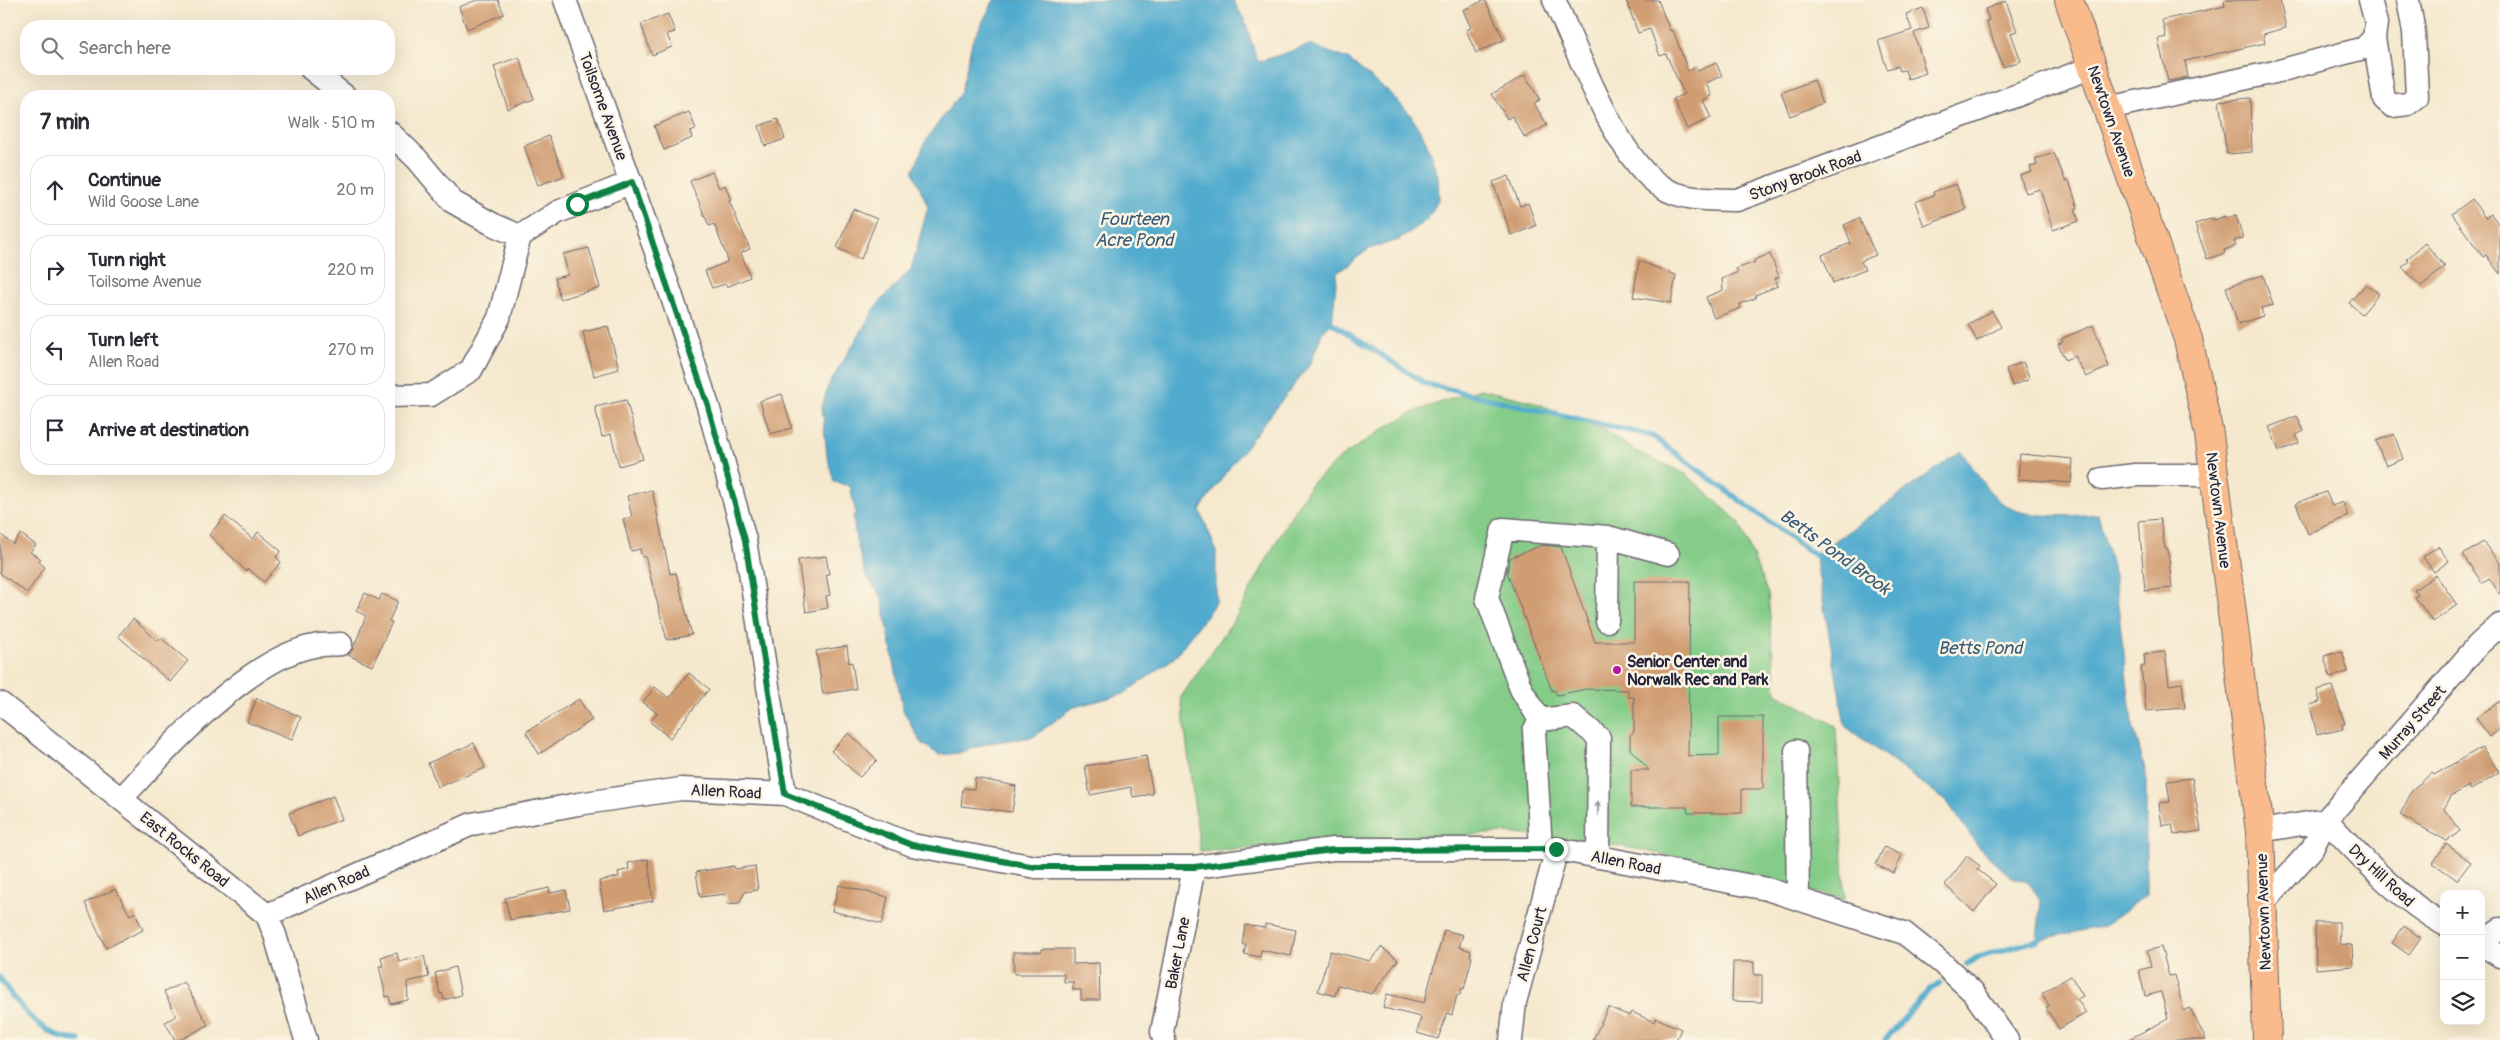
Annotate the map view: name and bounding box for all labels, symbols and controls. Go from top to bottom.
search box [20,20,395,75]
icon: search [38,34,66,62]
text: Search here [78,36,171,60]
street label: Toilsome Avenue [574,50,632,163]
street label: Newtown Avenue [2083,63,2140,180]
text: 7 min [40,109,90,136]
text: Walk · 510 m [288,113,375,133]
street label: Stony Brook Road [1746,146,1864,206]
text: Continue [88,168,161,192]
icon: ahead [41,176,69,204]
text: 20 m [336,180,374,200]
text: Wild Goose Lane [88,192,199,212]
route start [566,193,589,216]
water label: Fourteen Acre Pond [1095,208,1175,252]
text: Turn right [88,248,166,272]
icon: right [41,256,69,284]
text: 220 m [328,260,374,280]
text: Toilsome Avenue [88,272,201,292]
text: Turn left [88,328,158,352]
icon: left [41,336,69,364]
text: 270 m [328,340,374,360]
text: Allen Road [88,352,159,372]
icon: arrive [41,416,69,444]
text: Arrive at destination [88,418,249,442]
street label: Newtown Avenue [2201,451,2235,569]
water label: Betts Pond Brook [1775,505,1896,601]
water label: Betts Pond [1938,637,2024,660]
place label: Senior Center and Norwalk Rec and Park [1627,652,1769,690]
marker: Senior Center and Norwalk Rec and Park [1611,664,1623,676]
street label: Murray Street [2375,681,2451,764]
street label: Allen Road [690,780,762,804]
one-way arrow [1594,800,1602,816]
street label: East Rocks Road [136,808,233,892]
route end [1545,838,1568,861]
street label: Dry Hill Road [2344,840,2419,911]
street label: Allen Road [1589,846,1663,880]
street label: Newtown Avenue [2252,853,2276,971]
street label: Allen Road [300,861,373,909]
map controls [2440,890,2485,1025]
button: + [2440,890,2485,935]
street label: Allen Court [1512,904,1552,984]
street label: Baker Lane [1161,915,1195,991]
button: − [2440,935,2485,980]
button: layers [2440,980,2485,1025]

